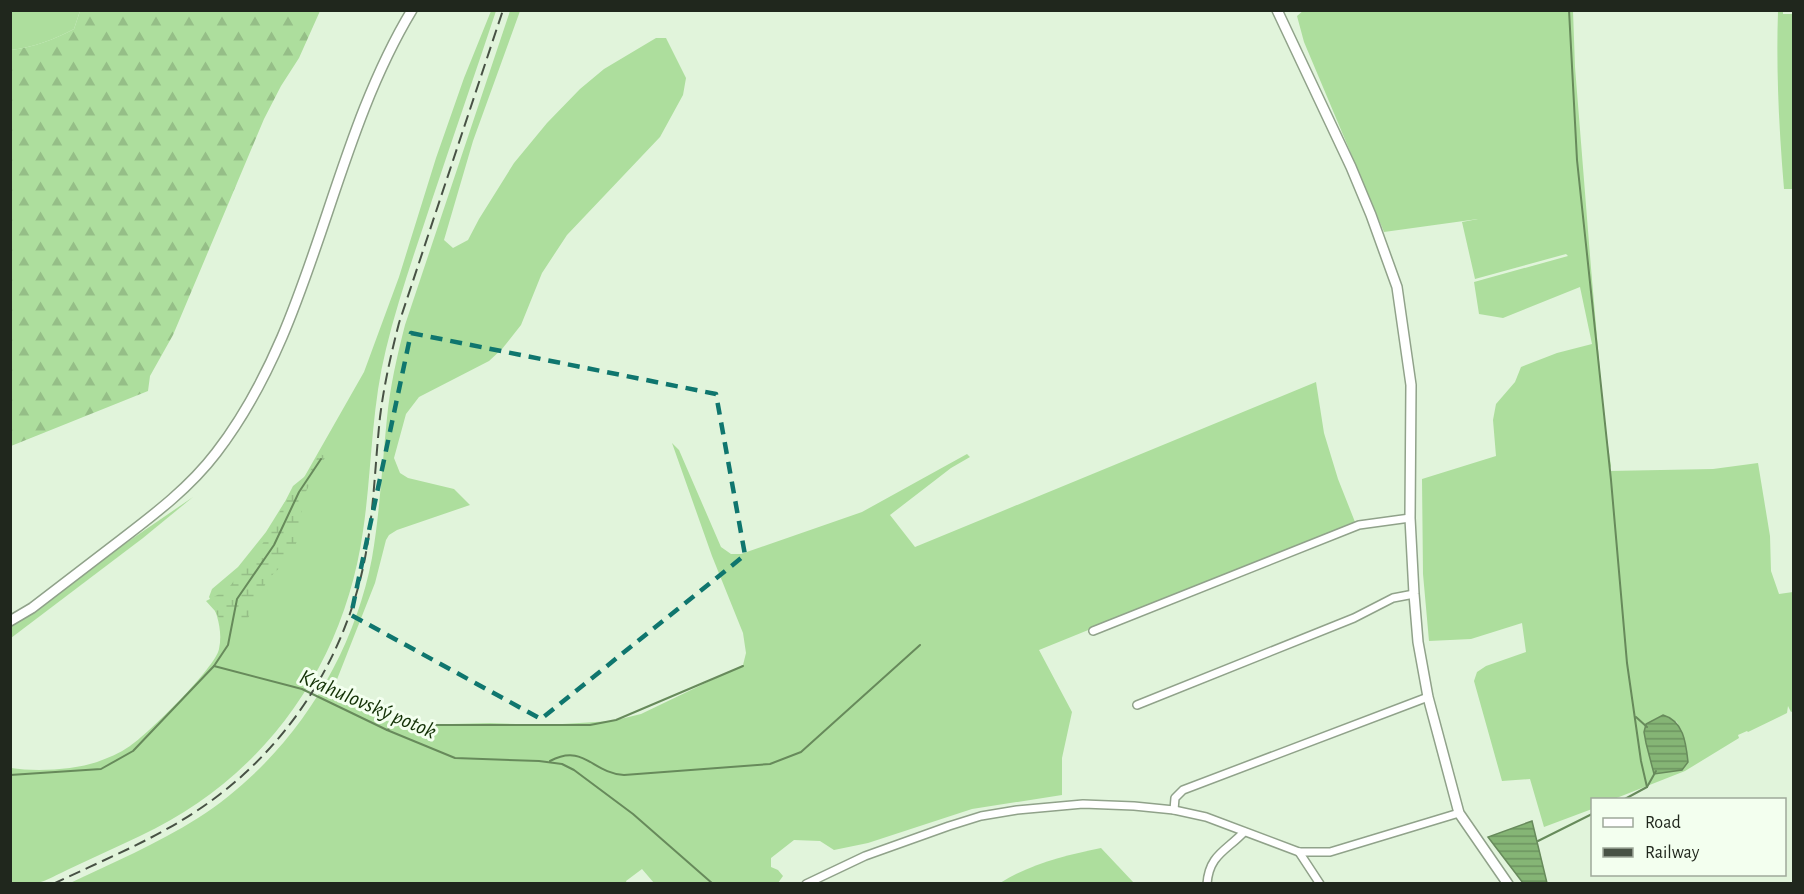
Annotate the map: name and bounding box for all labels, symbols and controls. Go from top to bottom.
water label: Krahulovský potok [296,665,440,744]
legend [1591,798,1786,876]
text: Road [1645,814,1681,832]
text: Railway [1645,844,1700,862]

